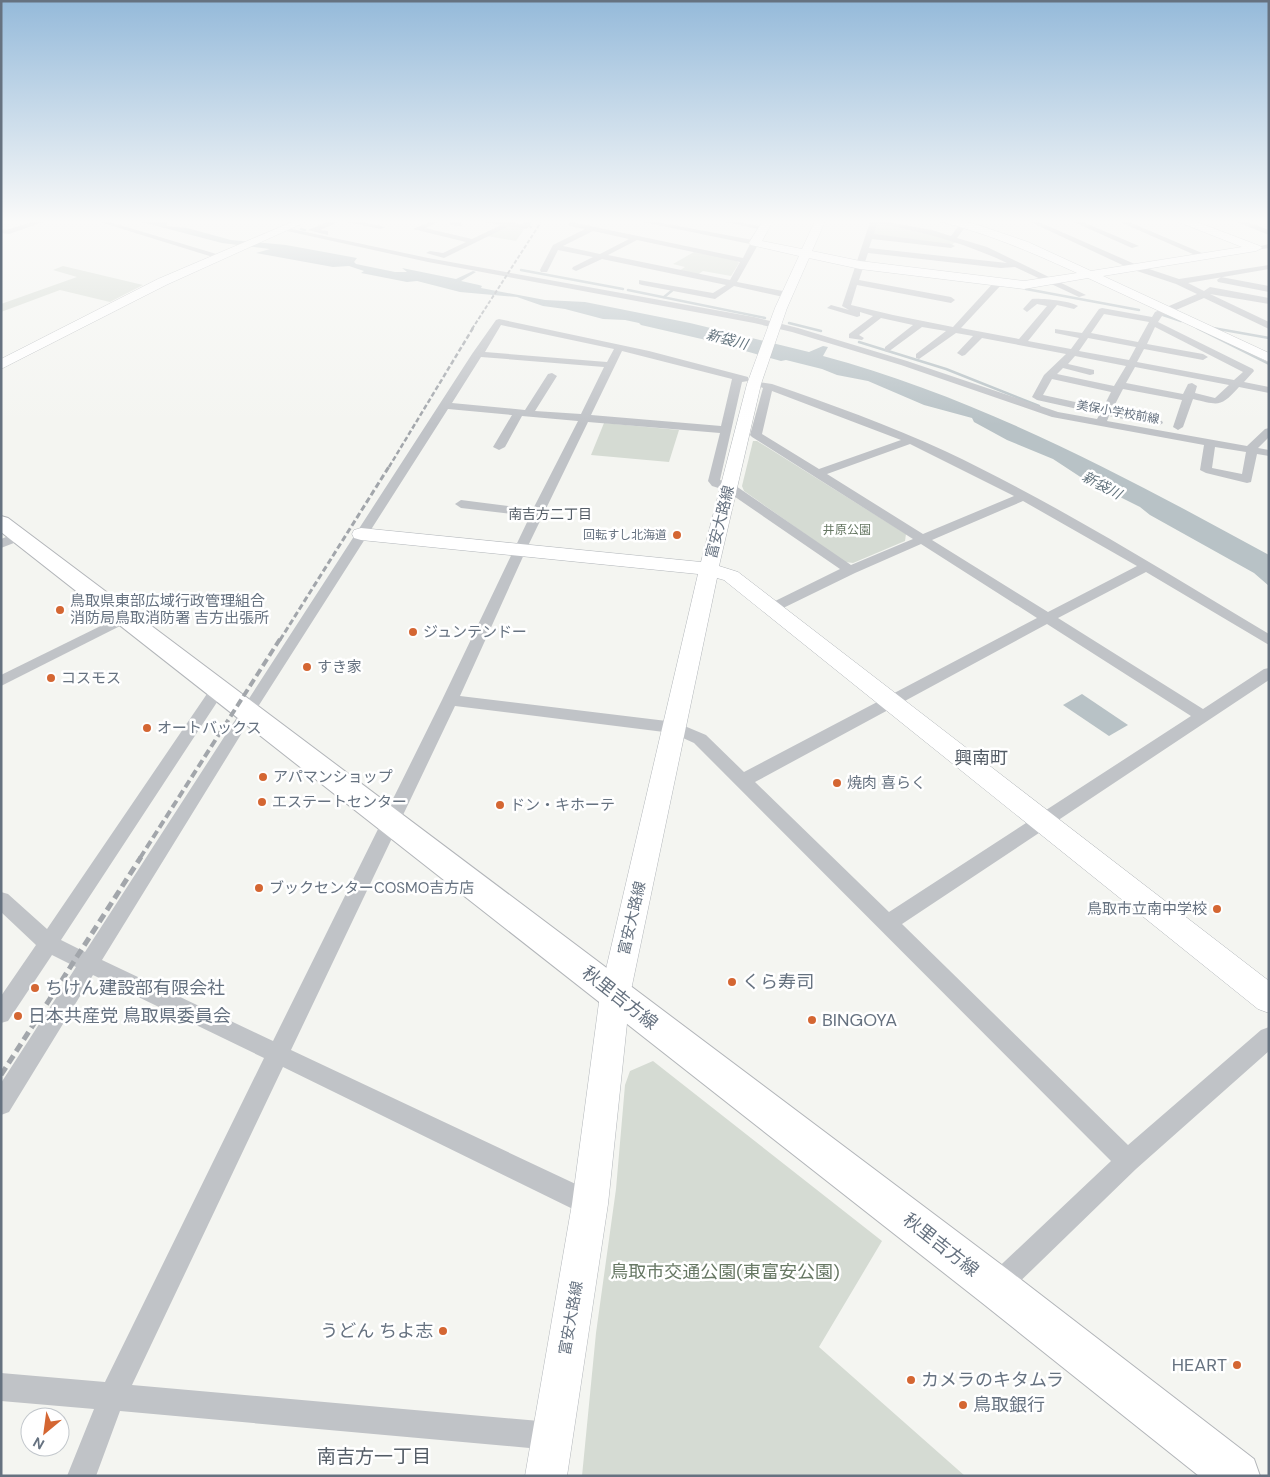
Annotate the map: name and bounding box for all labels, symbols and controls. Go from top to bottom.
water label: 新袋川 [704,325,752,354]
street label: 美保小学校前線 [1075,397,1161,427]
water label: 新袋川 [1079,467,1127,504]
street label: 富安大路線 [701,483,739,561]
district label: 南吉方二丁目 [508,505,592,523]
park label: 井原公園 [823,522,871,538]
place label: 回転すし北海道 [583,527,667,543]
marker: 回転すし北海道 [671,529,683,541]
place label: 鳥取県東部広域行政管理組合 消防局鳥取消防署 吉方出張所 [70,591,269,628]
marker: 鳥取県東部広域行政管理組合 消防局鳥取消防署 吉方出張所 [54,604,66,616]
place label: ジュンテンドー [423,622,527,642]
marker: ジュンテンドー [407,626,419,638]
place label: すき家 [317,657,362,677]
marker: すき家 [301,661,313,673]
place label: コスモス [61,668,121,688]
marker: コスモス [45,672,57,684]
place label: オートバックス [157,718,262,738]
marker: オートバックス [141,722,153,734]
district label: 興南町 [954,746,1008,770]
place label: アパマンショップ [273,767,393,787]
marker: アパマンショップ [257,771,269,783]
place label: 焼肉 喜らく [847,773,926,793]
marker: 焼肉 喜らく [831,777,843,789]
place label: エステートセンター [272,792,407,812]
place label: ドン・キホーテ [510,795,615,815]
marker: エステートセンター [256,796,268,808]
marker: ドン・キホーテ [494,799,506,811]
place label: ブックセンターCOSMO吉方店 [269,878,474,898]
street label: 富安大路線 [614,879,650,957]
marker: ブックセンターCOSMO吉方店 [253,882,265,894]
place label: 鳥取市立南中学校 [1087,899,1207,919]
marker: 鳥取市立南中学校 [1211,903,1223,915]
street label: 秋里吉方線 [577,961,663,1035]
place label: くら寿司 [742,970,814,994]
place label: ちけん建設部有限会社 [45,976,225,1000]
marker: くら寿司 [726,976,738,988]
marker: ちけん建設部有限会社 [29,982,41,994]
place label: 日本共産党 鳥取県委員会 [28,1004,231,1028]
place label: BINGOYA [822,1008,897,1032]
marker: 日本共産党 鳥取県委員会 [12,1010,24,1022]
marker: BINGOYA [806,1014,818,1026]
street label: 秋里吉方線 [898,1208,984,1282]
park label: 鳥取市交通公園(東富安公園) [610,1260,840,1284]
street label: 富安大路線 [555,1279,587,1357]
place label: うどん ちよ志 [320,1319,433,1343]
marker: うどん ちよ志 [437,1325,449,1337]
place label: HEART [1172,1353,1227,1377]
marker: HEART [1231,1359,1243,1371]
place label: カメラのキタムラ [921,1368,1064,1392]
marker: カメラのキタムラ [905,1374,917,1386]
place label: 鳥取銀行 [973,1393,1045,1417]
marker: 鳥取銀行 [957,1399,969,1411]
north arrow [20,1407,70,1457]
text: N [30,1433,48,1454]
district label: 南吉方一丁目 [317,1444,431,1469]

